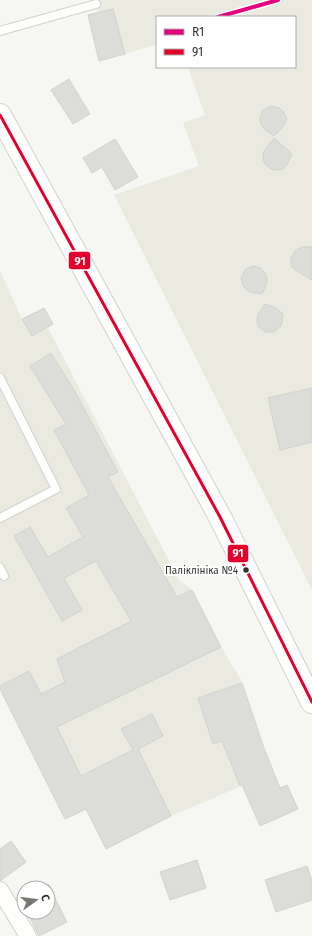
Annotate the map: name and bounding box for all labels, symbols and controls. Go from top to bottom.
legend [156,16,296,68]
text: R1 [192,25,204,39]
text: 91 [192,45,203,59]
line badge: 91 [68,251,91,270]
text: 91 [74,255,86,268]
line badge: 91 [227,544,249,563]
text: 91 [232,547,244,560]
place label: Паліклініка №4 [165,564,239,577]
marker: Паліклініка №4 [241,565,251,575]
north arrow [16,880,56,920]
text: С [38,893,52,903]

